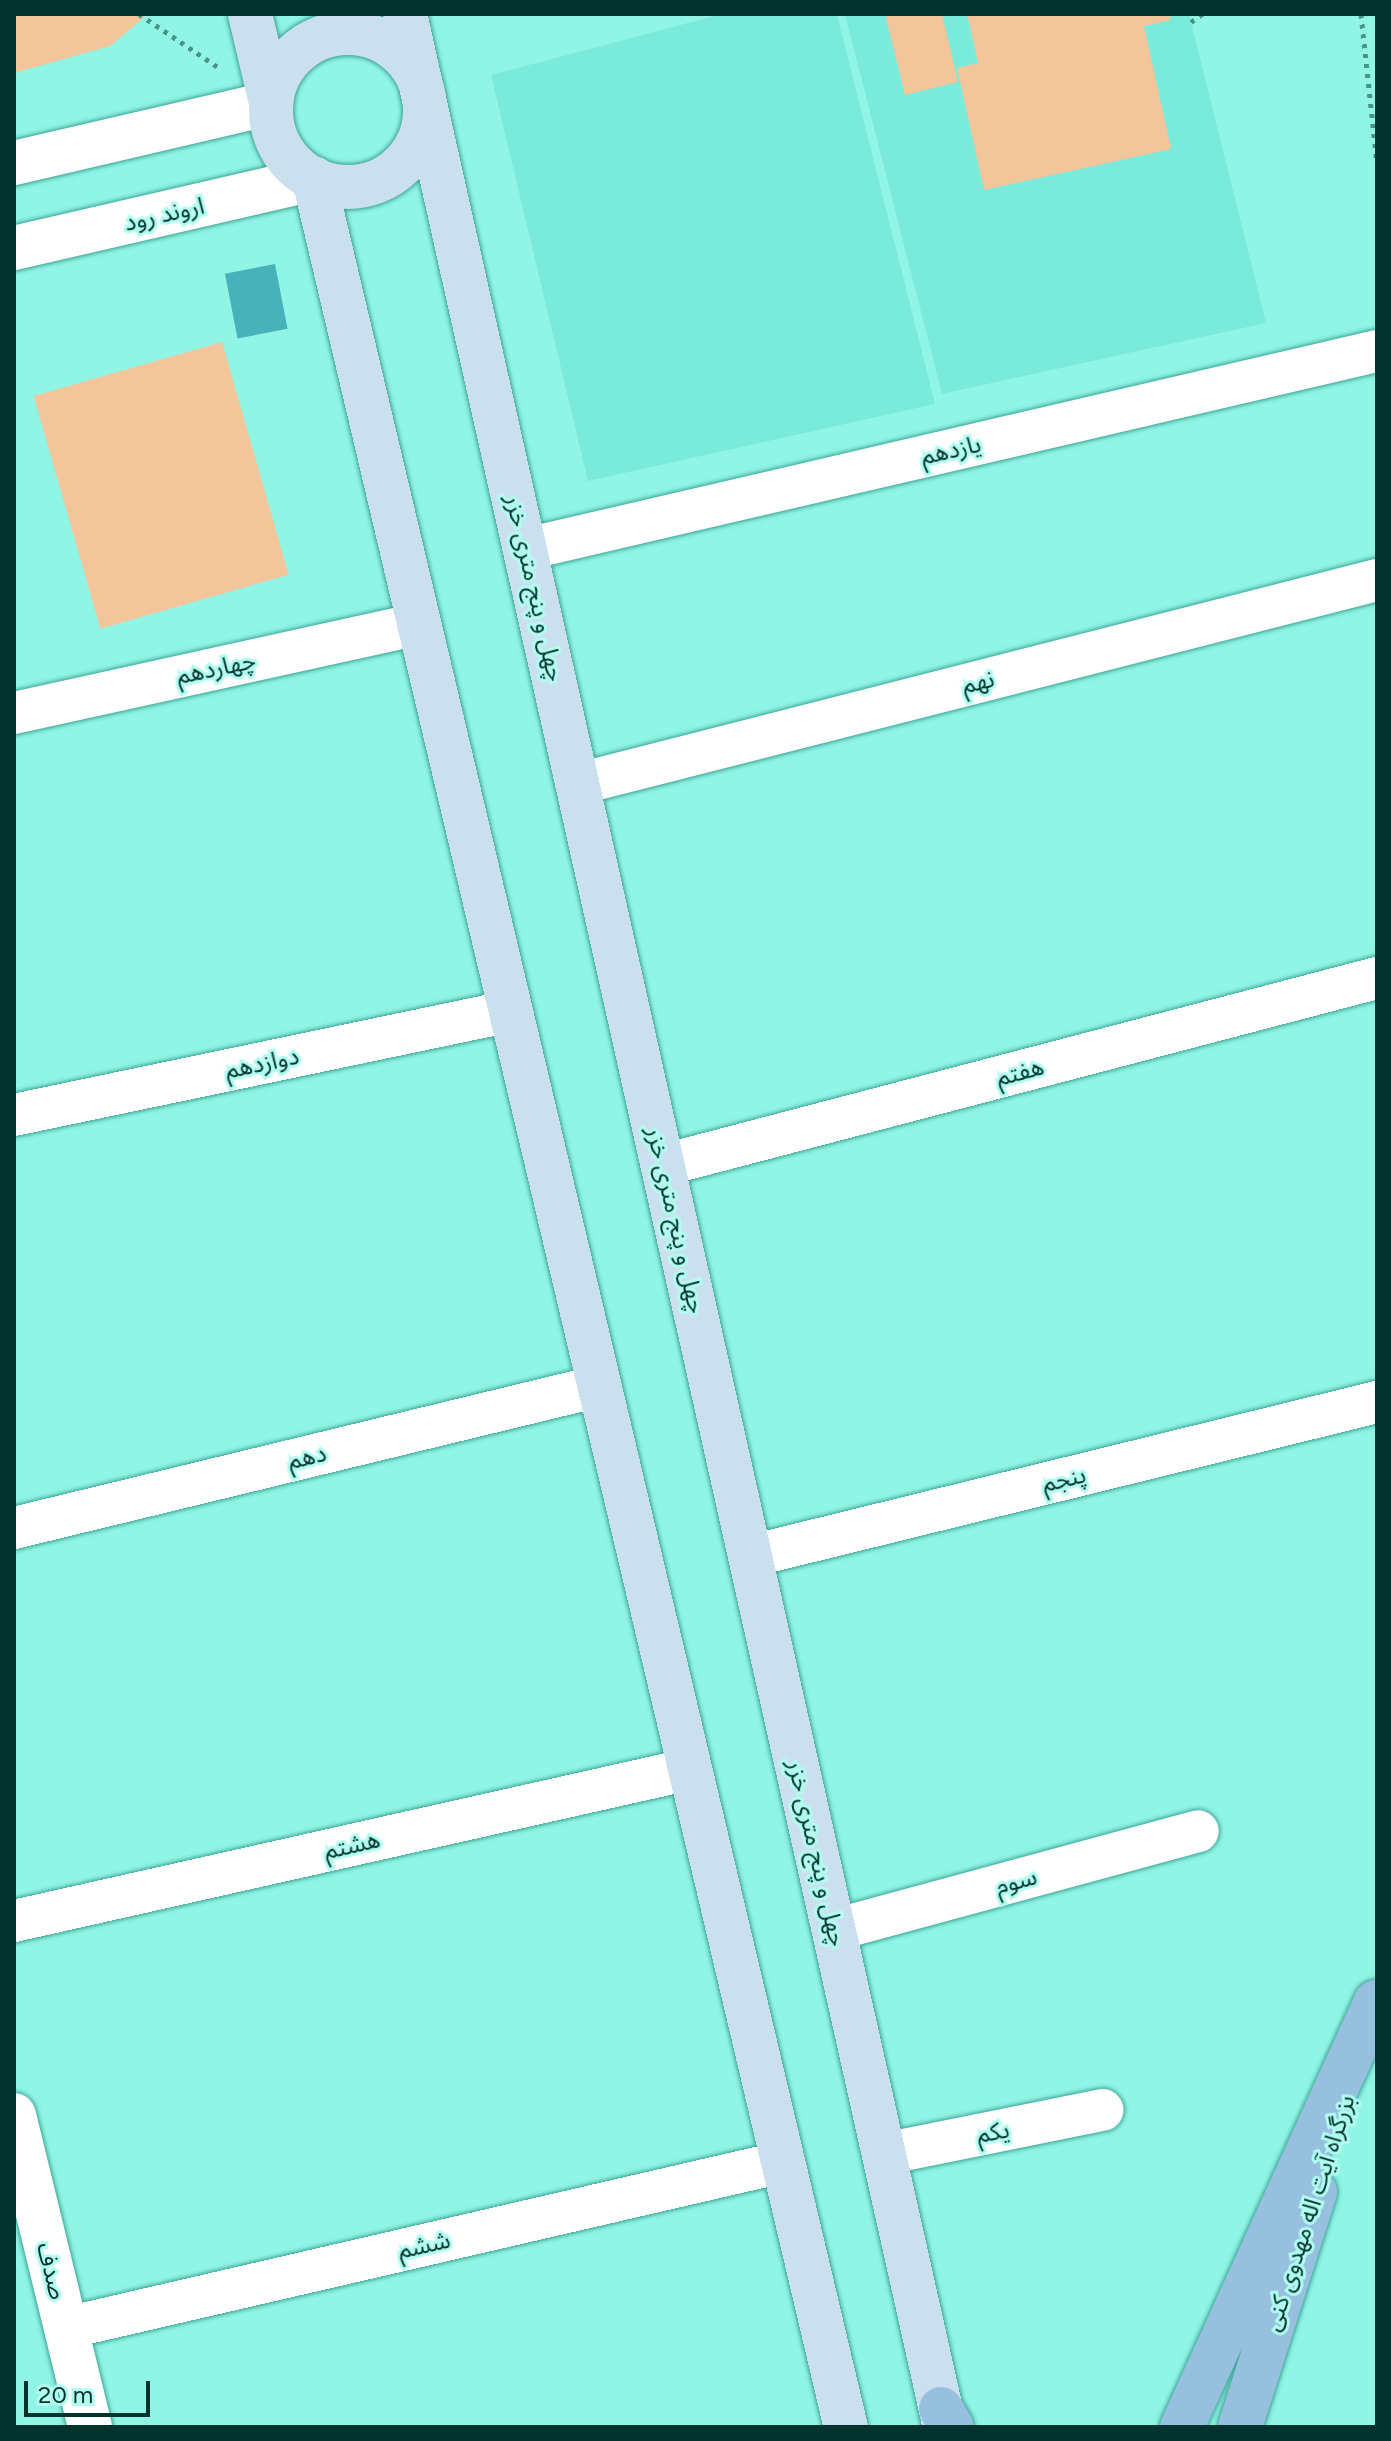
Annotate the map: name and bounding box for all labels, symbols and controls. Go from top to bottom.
street label: اروند رود [121,191,207,237]
street label: یازدهم [918,429,984,471]
street label: چهل و پنج متری خزر [499,492,571,684]
street label: چهاردهم [174,646,258,690]
street label: نهم [959,664,997,700]
street label: دوازدهم [222,1041,302,1085]
street label: هفتم [993,1052,1047,1092]
street label: چهل و پنج متری خزر [640,1124,712,1316]
street label: دهم [285,1438,329,1476]
street label: پنجم [1039,1460,1089,1498]
street label: چهل و پنج متری خزر [781,1757,853,1949]
street label: هشتم [321,1825,383,1865]
street label: سوم [992,1862,1040,1900]
street label: بزرگراه آیت اله مهدوی کنی [1257,2091,1361,2335]
street label: یکم [974,2115,1012,2149]
street label: ششم [395,2225,453,2265]
street label: صدف [31,2239,73,2303]
scale bar [28,2365,154,2415]
text: 20 m [38,2380,93,2409]

